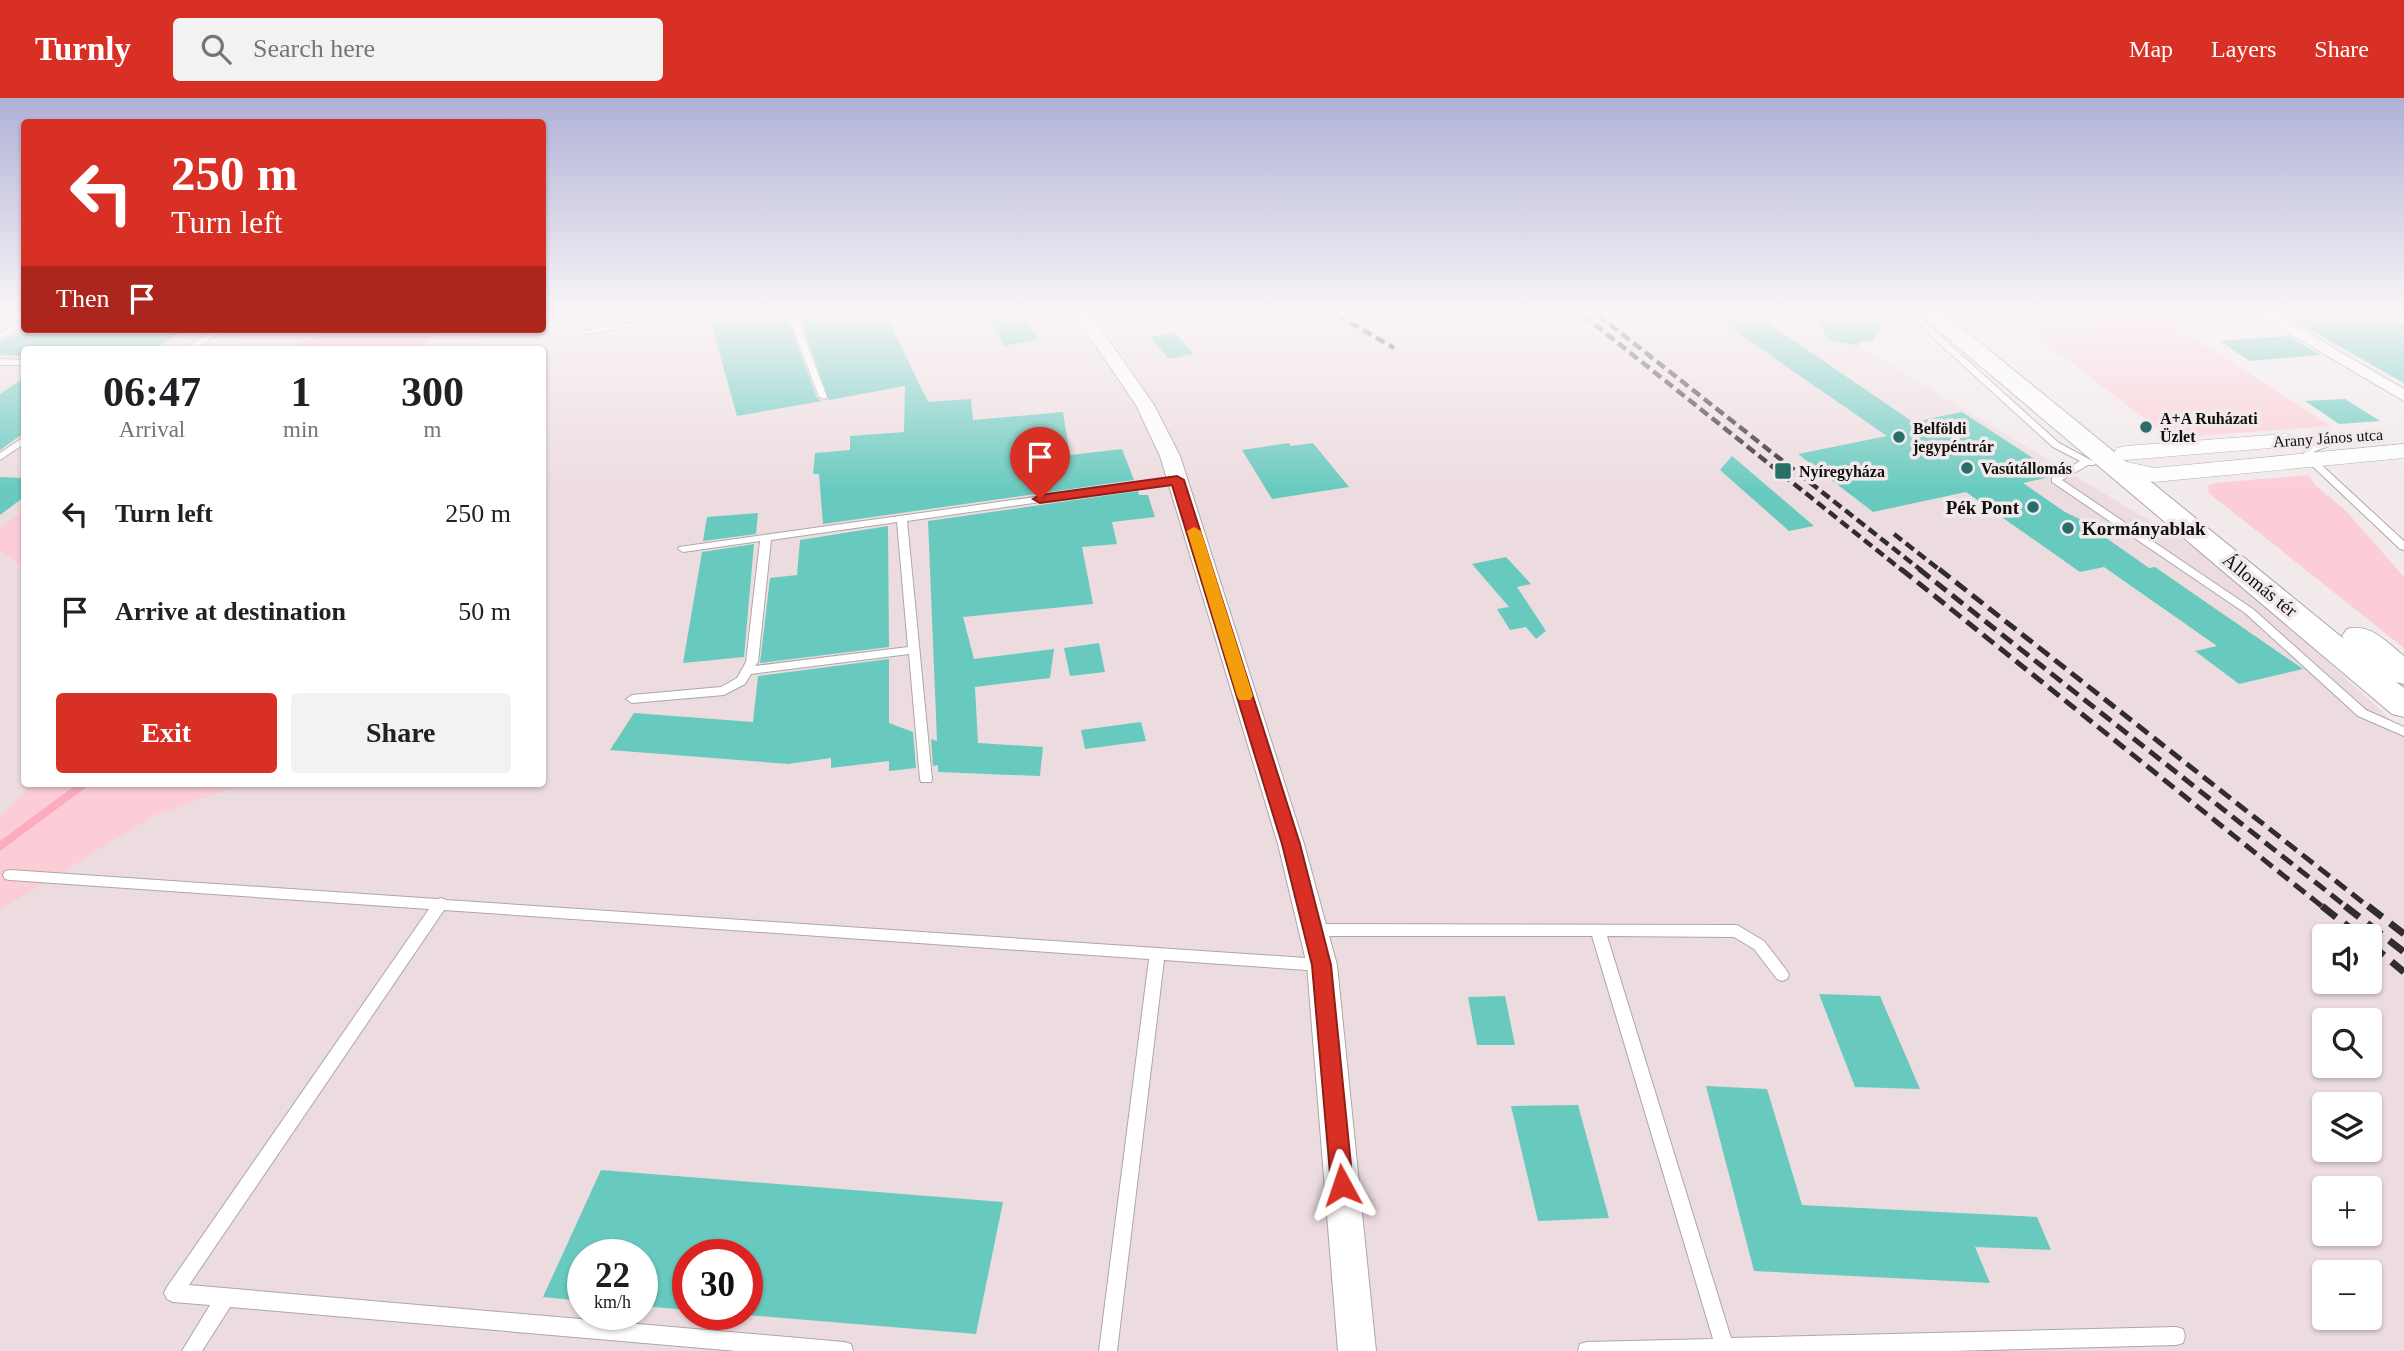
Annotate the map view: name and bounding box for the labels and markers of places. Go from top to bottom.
place label: A+A Ruházati Üzlet [2160,410,2258,445]
marker: A+A Ruházati Üzlet [2138,419,2154,435]
place label: Belföldi jegypéntrár [1912,420,1994,456]
pin [1010,427,1070,499]
marker: Belföldi jegypéntrár [1891,429,1907,445]
marker: Vasútállomás [1959,460,1975,476]
place label: Vasútállomás [1981,460,2072,477]
marker: Nyíregyháza [1773,461,1793,481]
place label: Nyíregyháza [1799,463,1885,481]
place label: Pék Pont [1946,497,2020,518]
marker: Pék Pont [2025,499,2041,515]
place label: Kormányablak [2082,518,2206,539]
marker: Kormányablak [2060,520,2076,536]

